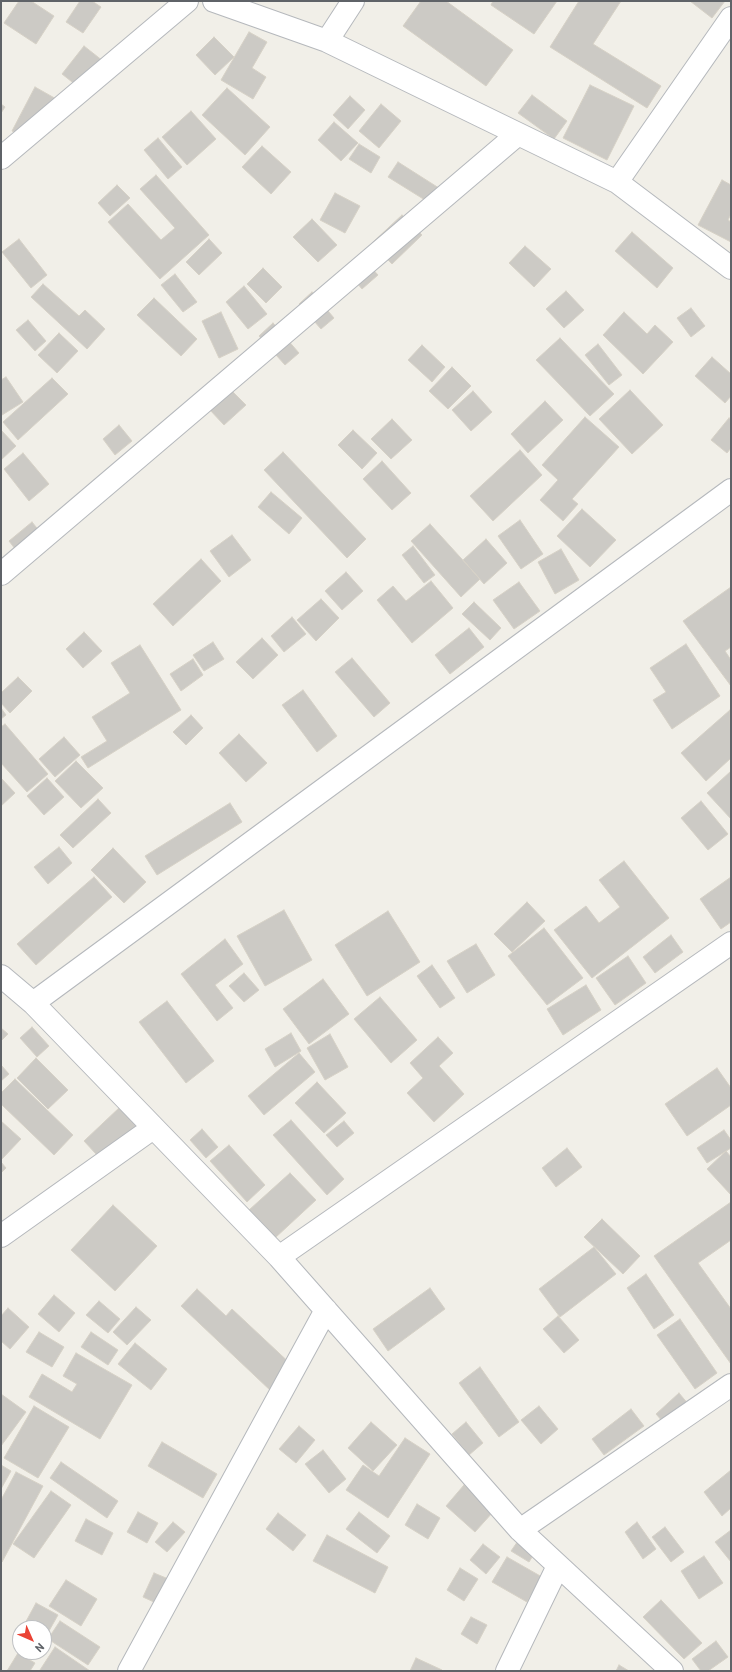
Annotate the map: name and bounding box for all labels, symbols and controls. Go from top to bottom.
north arrow [12,1620,52,1660]
text: N [33,1641,47,1655]

